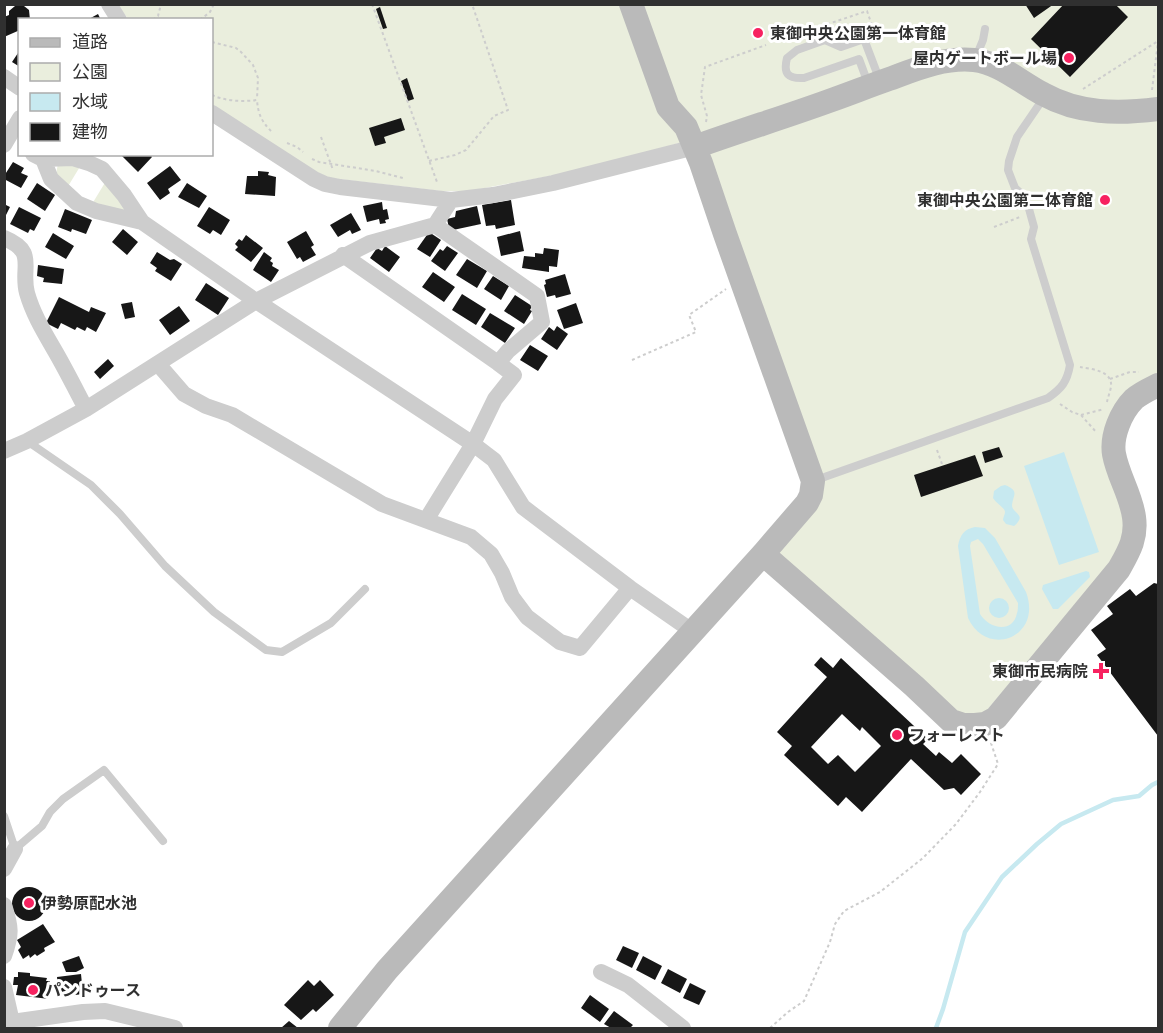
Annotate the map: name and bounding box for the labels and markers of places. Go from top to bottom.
place label: 東御中央公園第一体育館 [770,24,946,43]
marker: 東御中央公園第一体育館 [751,26,765,40]
place label: 屋内ゲートボール場 [913,49,1057,68]
marker: 屋内ゲートボール場 [1062,51,1076,65]
place label: 東御中央公園第二体育館 [917,191,1093,210]
marker: 東御中央公園第二体育館 [1098,193,1112,207]
place label: 東御市民病院 [992,662,1088,681]
marker: 東御市民病院 [1092,662,1110,680]
place label: フォーレスト [909,726,1005,745]
marker: フォーレスト [890,728,904,742]
place label: 伊勢原配水池 [40,894,137,913]
marker: 伊勢原配水池 [22,896,36,910]
place label: パンドゥース [45,981,141,1000]
marker: パンドゥース [26,983,40,997]

